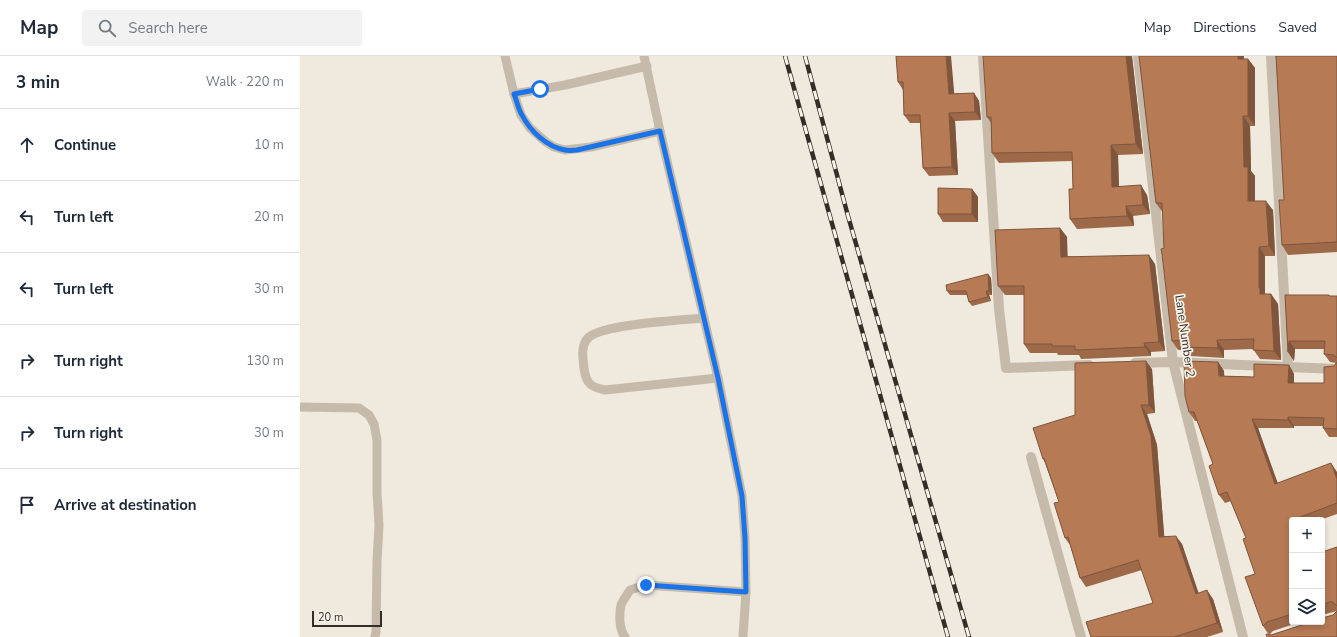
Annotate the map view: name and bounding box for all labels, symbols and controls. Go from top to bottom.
search box [82,10,362,46]
text: Map [20,15,58,41]
icon: search [96,17,118,39]
text: Search here [128,18,208,38]
text: Map [1144,18,1171,37]
text: Directions [1193,18,1256,37]
text: Saved [1278,18,1317,37]
text: 3 min [16,71,60,94]
text: Walk · 220 m [206,73,284,91]
route start [531,80,549,98]
icon: ahead [16,134,38,156]
text: Continue [54,135,116,155]
text: 10 m [254,136,284,154]
icon: left [16,206,38,228]
text: Turn left [54,207,113,227]
text: 20 m [254,208,284,226]
icon: left [16,278,38,300]
text: Turn left [54,279,113,299]
text: 30 m [254,280,284,298]
street label: Lane Number 2 [1171,294,1199,378]
icon: right [16,350,38,372]
text: Turn right [54,351,123,371]
text: 130 m [246,352,284,370]
icon: right [16,422,38,444]
text: Turn right [54,423,123,443]
text: 30 m [254,424,284,442]
icon: arrive [16,494,38,516]
text: Arrive at destination [54,495,197,515]
map controls [1289,517,1325,625]
button: + [1289,517,1325,553]
button: − [1289,553,1325,589]
route end [637,576,655,594]
button: layers [1289,589,1325,625]
scale bar [312,609,382,628]
text: 20 m [318,610,343,625]

